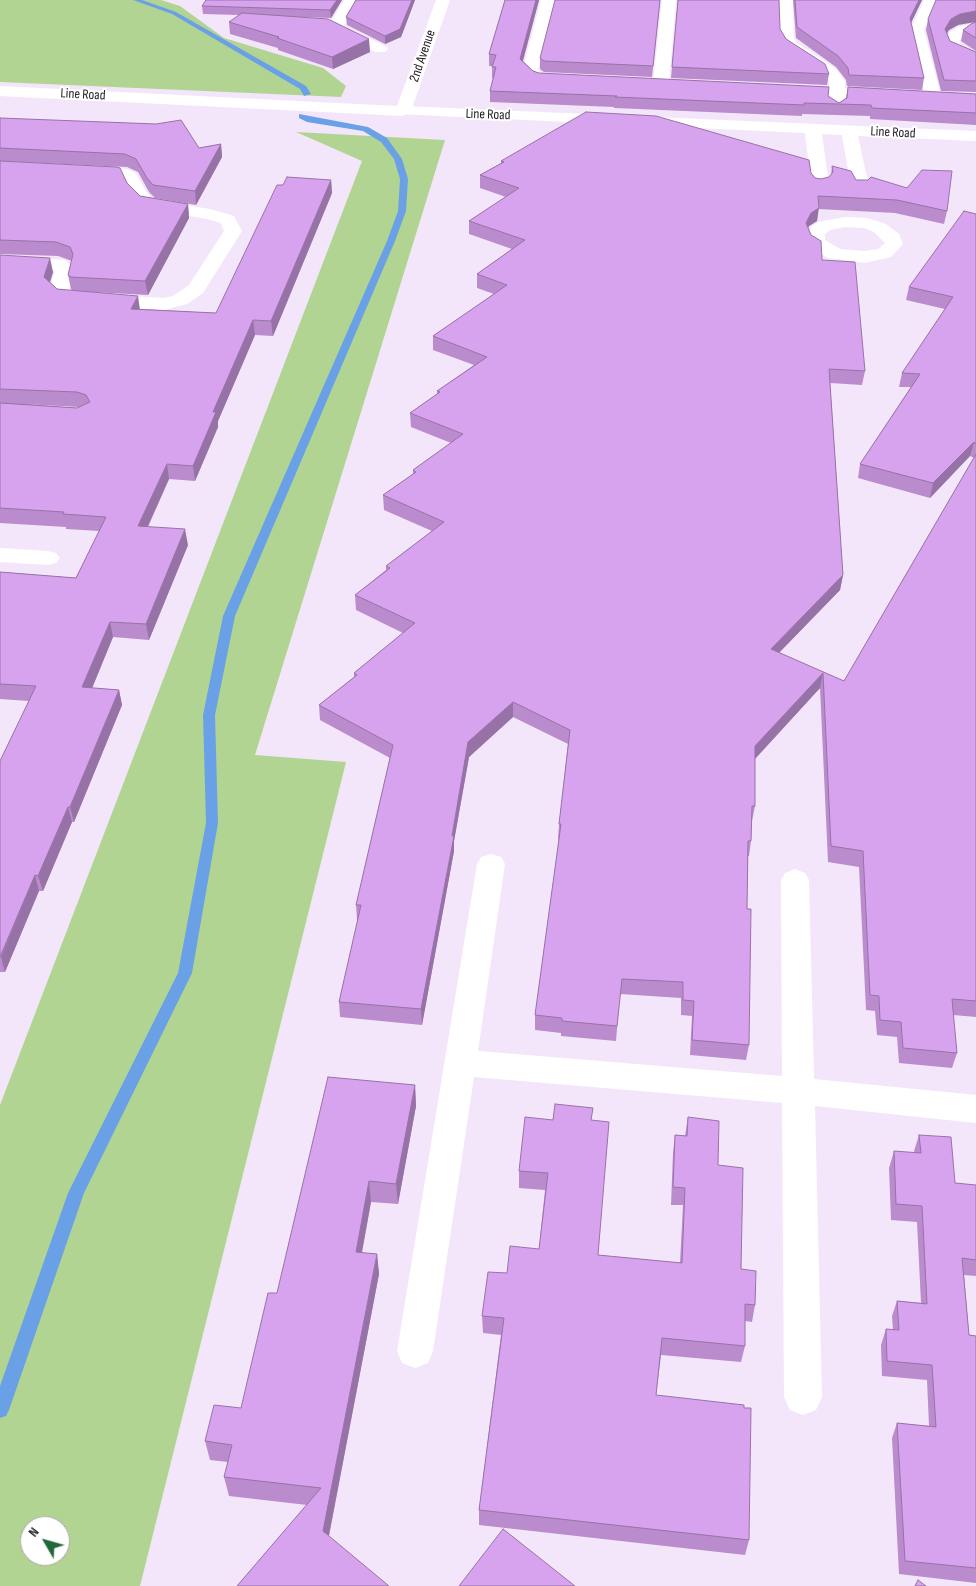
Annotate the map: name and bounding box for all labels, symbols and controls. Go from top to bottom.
street label: 2nd Avenue [406,28,440,84]
street label: Line Road [60,85,106,105]
street label: Line Road [465,106,511,124]
street label: Line Road [870,123,916,143]
north arrow [20,1516,70,1566]
text: N [25,1524,43,1540]

